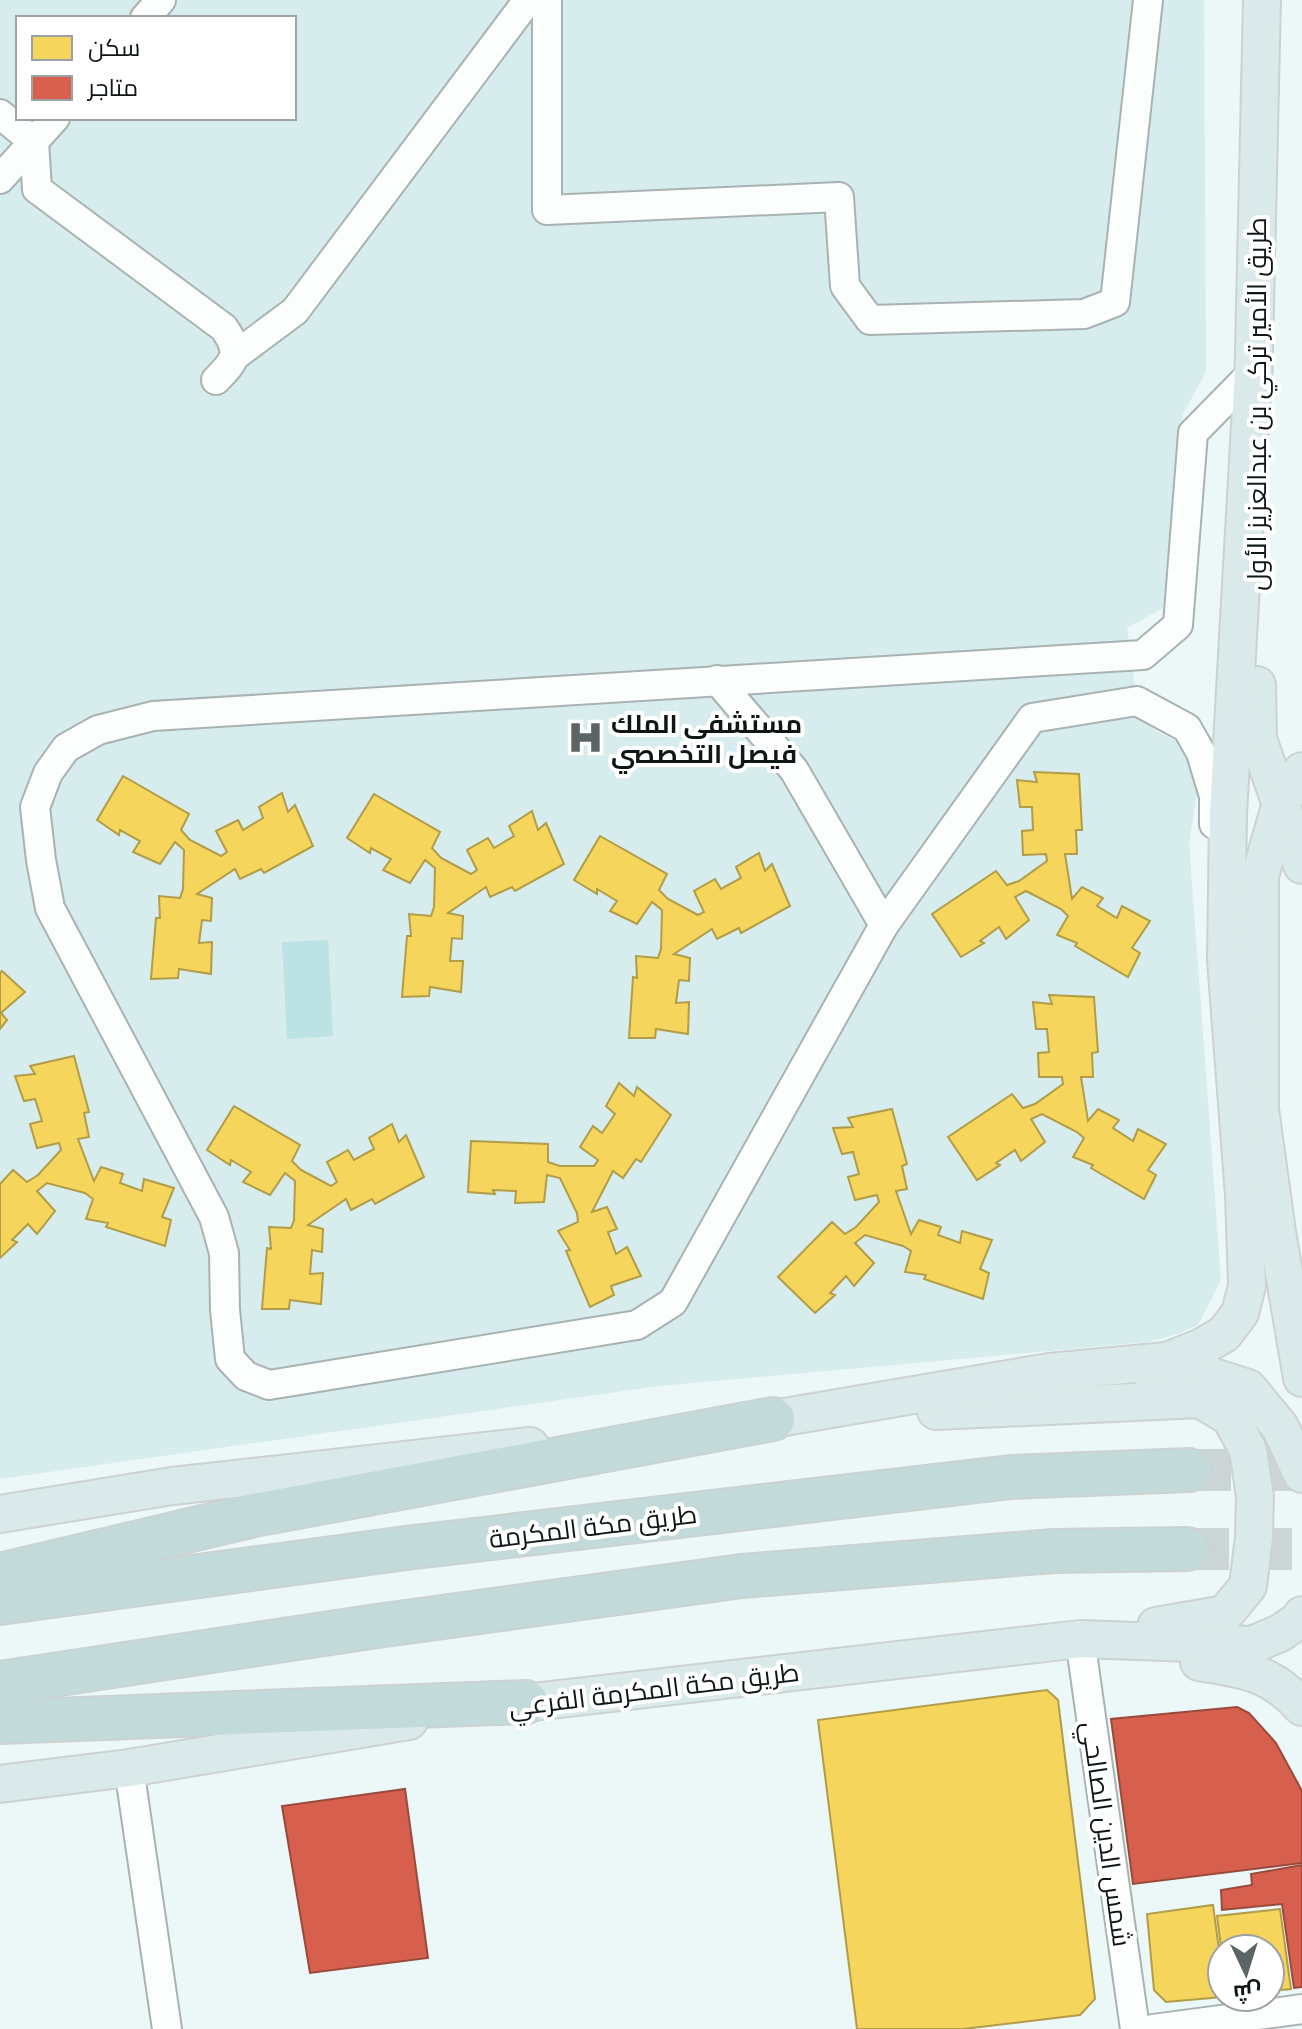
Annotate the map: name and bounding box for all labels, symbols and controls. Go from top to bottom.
legend [16,16,296,120]
text: سكن [88,33,140,62]
text: متاجر [86,73,138,101]
street label: طريق الأمير تركي بن عبدالعزيز الأول [1241,217,1278,591]
place label: مستشفى الملك فيصل التخصصي [611,708,802,774]
hospital icon: مستشفى الملك فيصل التخصصي [566,719,604,757]
street label: طريق مكة المكرمة [487,1498,699,1555]
street label: طريق مكة المكرمة الفرعي [507,1656,802,1728]
street label: شمس الدين الصالحي [1070,1719,1138,1949]
north arrow [1206,1933,1286,2013]
text: ش [1232,1978,1262,2007]

